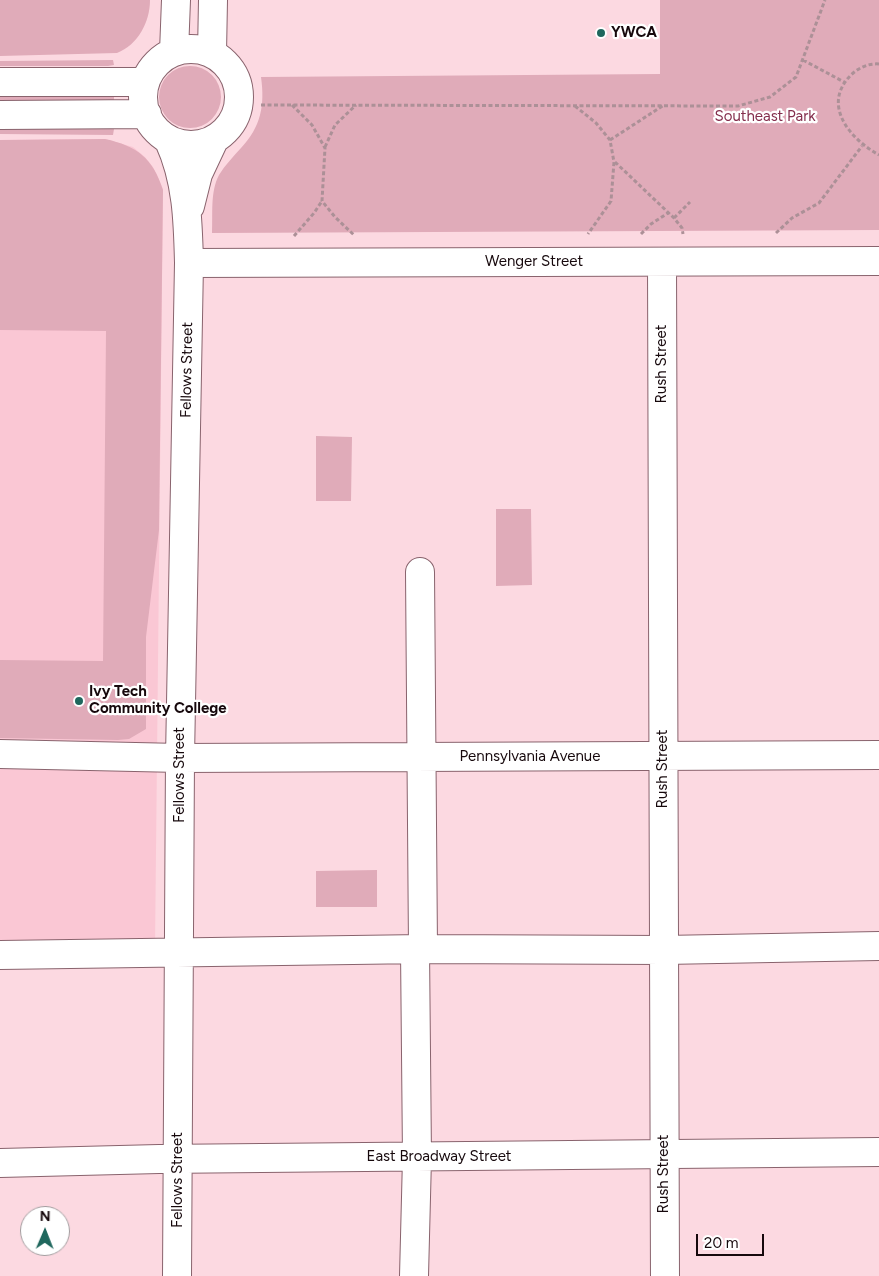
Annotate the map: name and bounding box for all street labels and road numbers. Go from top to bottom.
street label: Wenger Street [485,253,583,271]
street label: Fellows Street [177,322,197,418]
street label: Rush Street [653,325,671,403]
street label: Fellows Street [171,727,189,823]
street label: Rush Street [654,730,672,808]
street label: Pennsylvania Avenue [460,748,600,766]
street label: Fellows Street [169,1132,187,1228]
street label: Rush Street [655,1135,673,1213]
street label: East Broadway Street [367,1148,511,1166]

